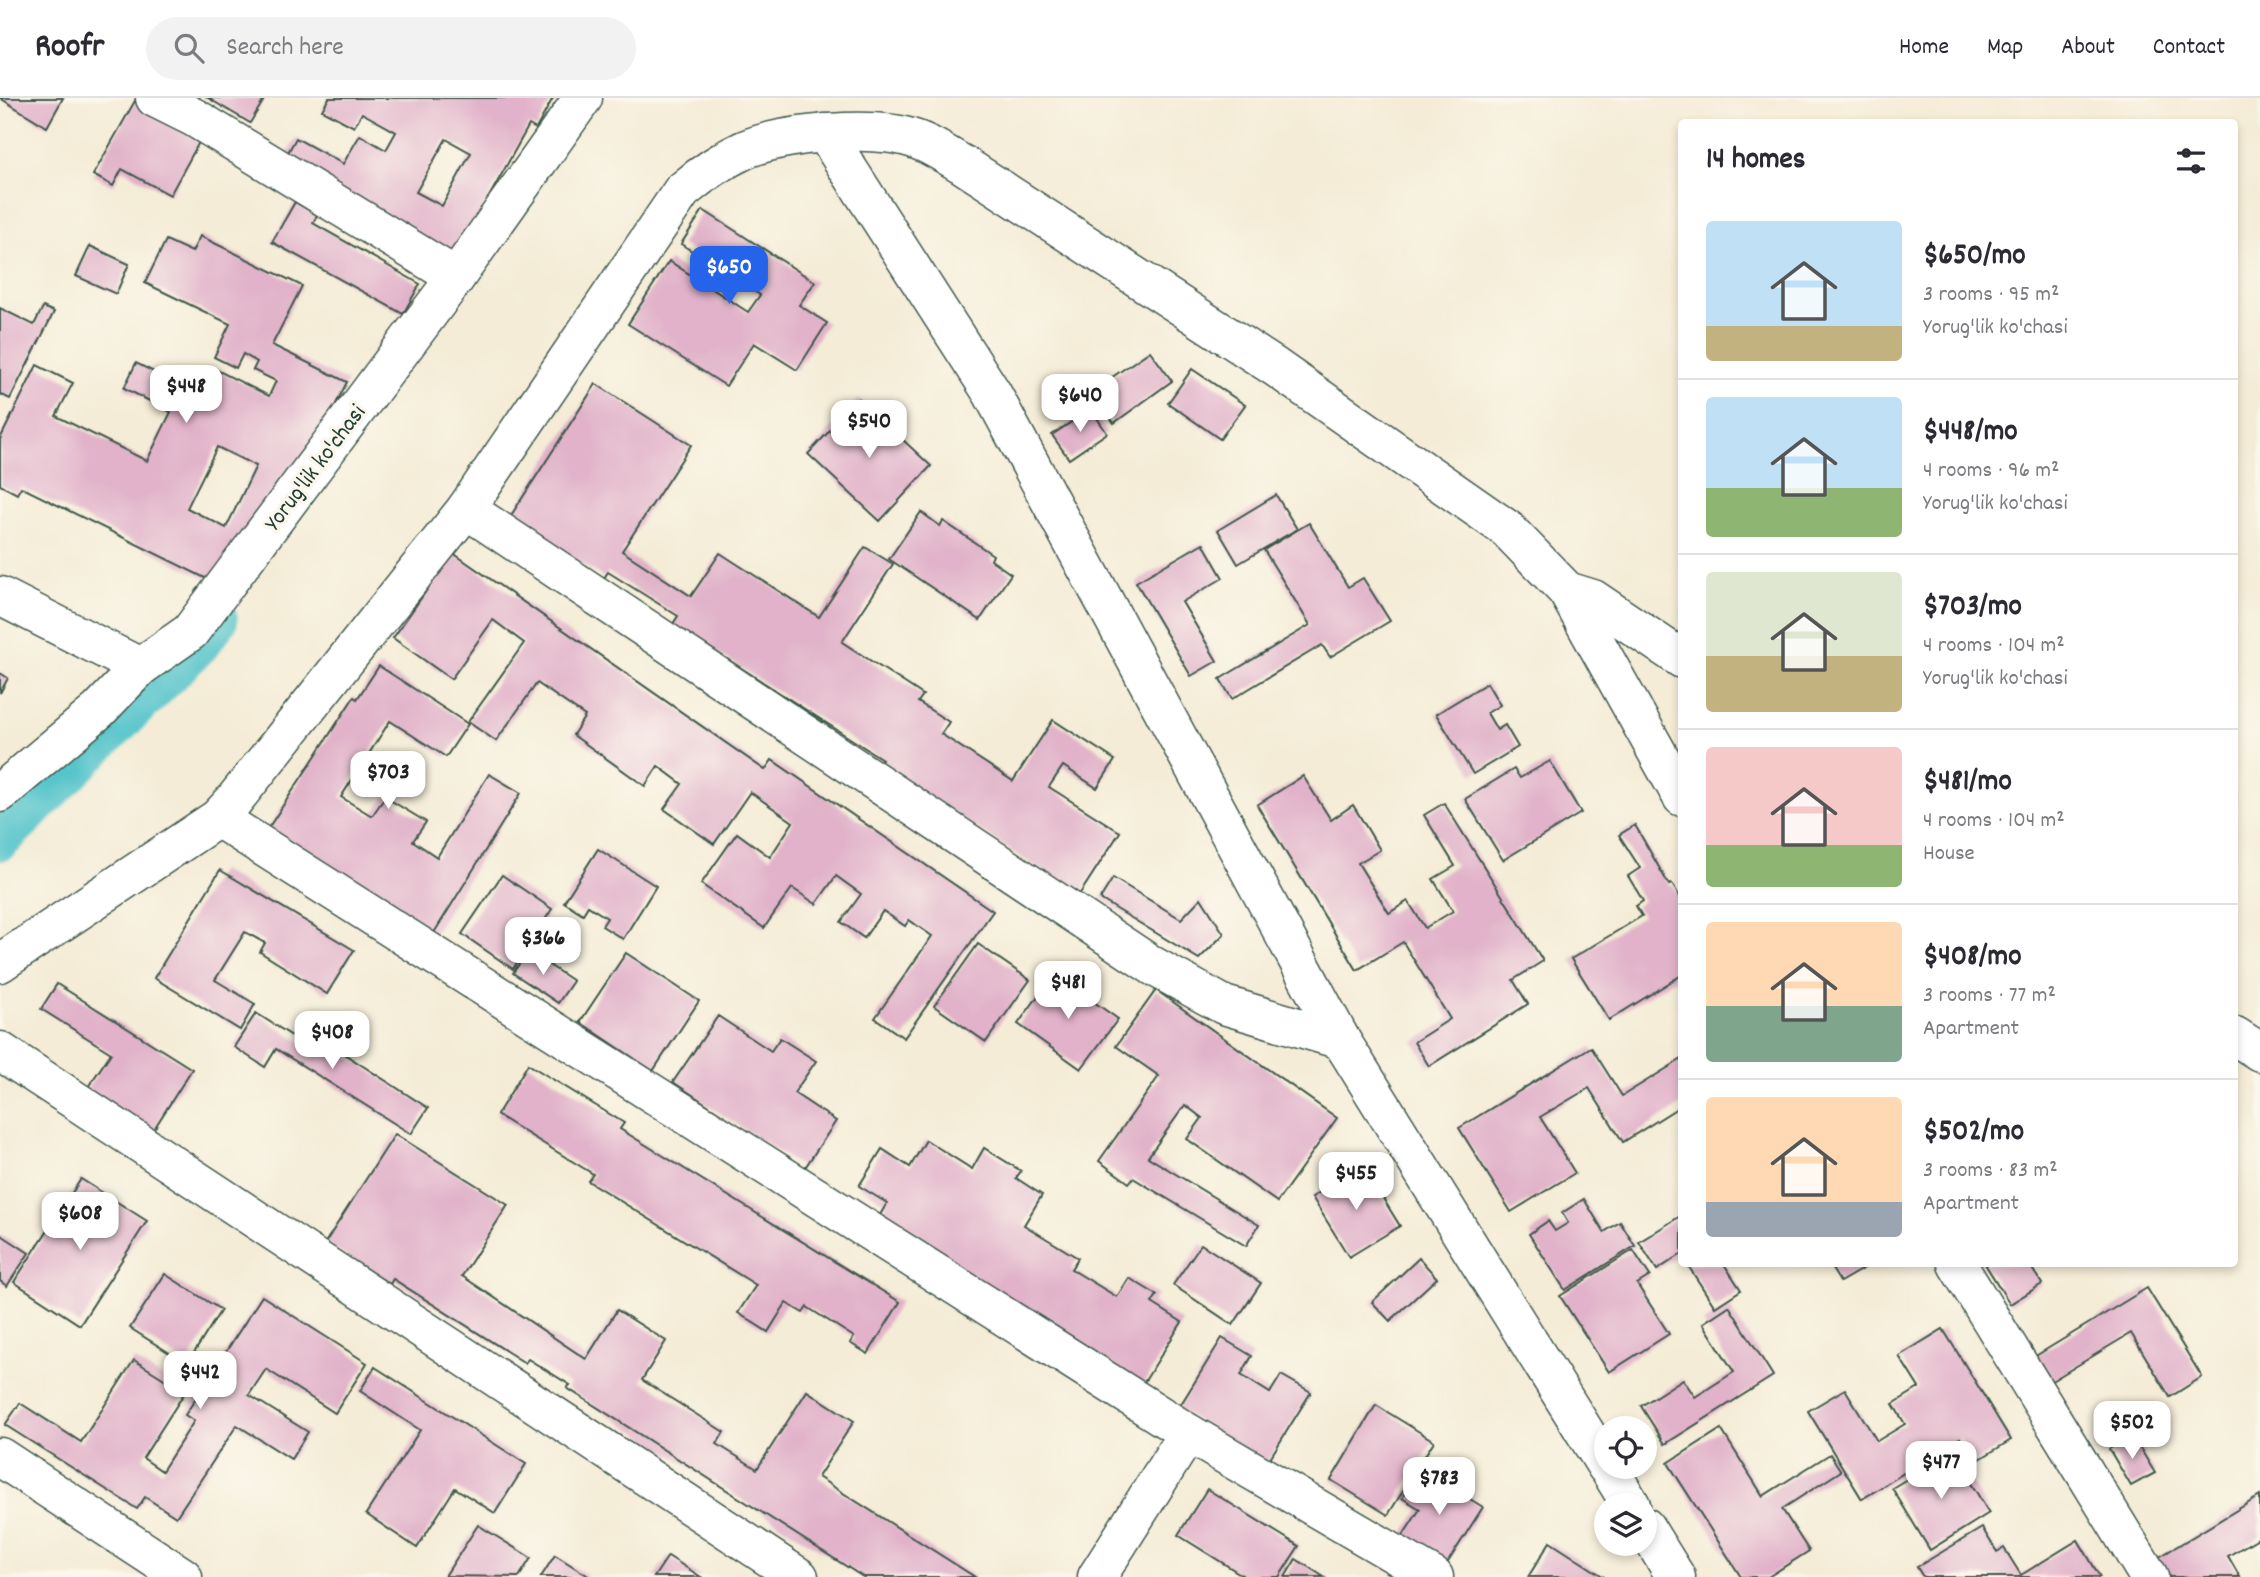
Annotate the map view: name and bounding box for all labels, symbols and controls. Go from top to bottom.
search box [146,17,636,80]
text: Roofr [35,25,104,72]
icon: search [170,29,208,67]
text: Search here [226,30,344,67]
text: Home [1899,31,1949,65]
text: Map [1987,31,2023,65]
text: About [2061,31,2115,65]
text: Contact [2153,31,2225,65]
text: 14 homes [1706,140,1805,183]
icon: filters [2172,142,2210,180]
text: $650/mo [1923,236,2026,279]
pin: $650 [688,246,770,306]
icon: home [1762,249,1846,333]
text: $650 [706,252,752,285]
text: 3 rooms · 95 m² [1923,279,2059,312]
text: Yorug'lik ko'chasi [1923,312,2068,345]
pin: $448 [145,366,227,425]
text: $448 [166,371,206,404]
pin: $640 [1039,374,1121,434]
text: $640 [1057,380,1103,413]
street label: Yorug'lik ko'chasi [257,398,375,539]
pin: $540 [828,400,910,460]
text: $540 [847,406,891,439]
text: $448/mo [1923,412,2018,455]
icon: home [1762,425,1846,509]
text: 4 rooms · 96 m² [1923,455,2059,488]
text: Yorug'lik ko'chasi [1923,488,2068,521]
text: $703/mo [1923,587,2022,630]
icon: home [1762,600,1846,684]
text: 4 rooms · 104 m² [1923,630,2065,663]
text: Yorug'lik ko'chasi [1923,663,2068,696]
pin: $703 [347,752,429,811]
text: $703 [366,757,410,790]
text: $481/mo [1923,762,2012,805]
icon: home [1762,775,1846,859]
text: 4 rooms · 104 m² [1923,805,2065,838]
text: House [1923,838,1975,871]
pin: $366 [502,918,584,977]
text: $366 [521,923,565,956]
text: $408/mo [1923,937,2022,980]
icon: home [1762,950,1846,1034]
pin: $481 [1027,962,1109,1021]
text: $481 [1050,967,1086,1000]
text: 3 rooms · 77 m² [1923,980,2056,1013]
pin: $408 [291,1012,373,1071]
text: Apartment [1923,1013,2019,1046]
text: $408 [311,1017,353,1050]
text: $502/mo [1923,1112,2024,1155]
icon: home [1762,1125,1846,1209]
pin: $455 [1315,1152,1397,1212]
text: 3 rooms · 83 m² [1923,1155,2058,1188]
text: $455 [1335,1158,1377,1191]
text: Apartment [1923,1188,2019,1221]
pin: $608 [39,1192,121,1252]
text: $608 [58,1198,102,1231]
pin: $442 [159,1352,241,1411]
text: $442 [180,1357,220,1390]
pin: $502 [2091,1402,2173,1461]
text: $502 [2110,1407,2154,1440]
map controls [1594,1416,1657,1556]
button: locate [1594,1416,1657,1479]
pin: $477 [1900,1442,1982,1501]
text: $477 [1922,1447,1960,1480]
pin: $783 [1398,1458,1480,1517]
text: $783 [1419,1463,1459,1496]
button: layers [1594,1493,1657,1556]

